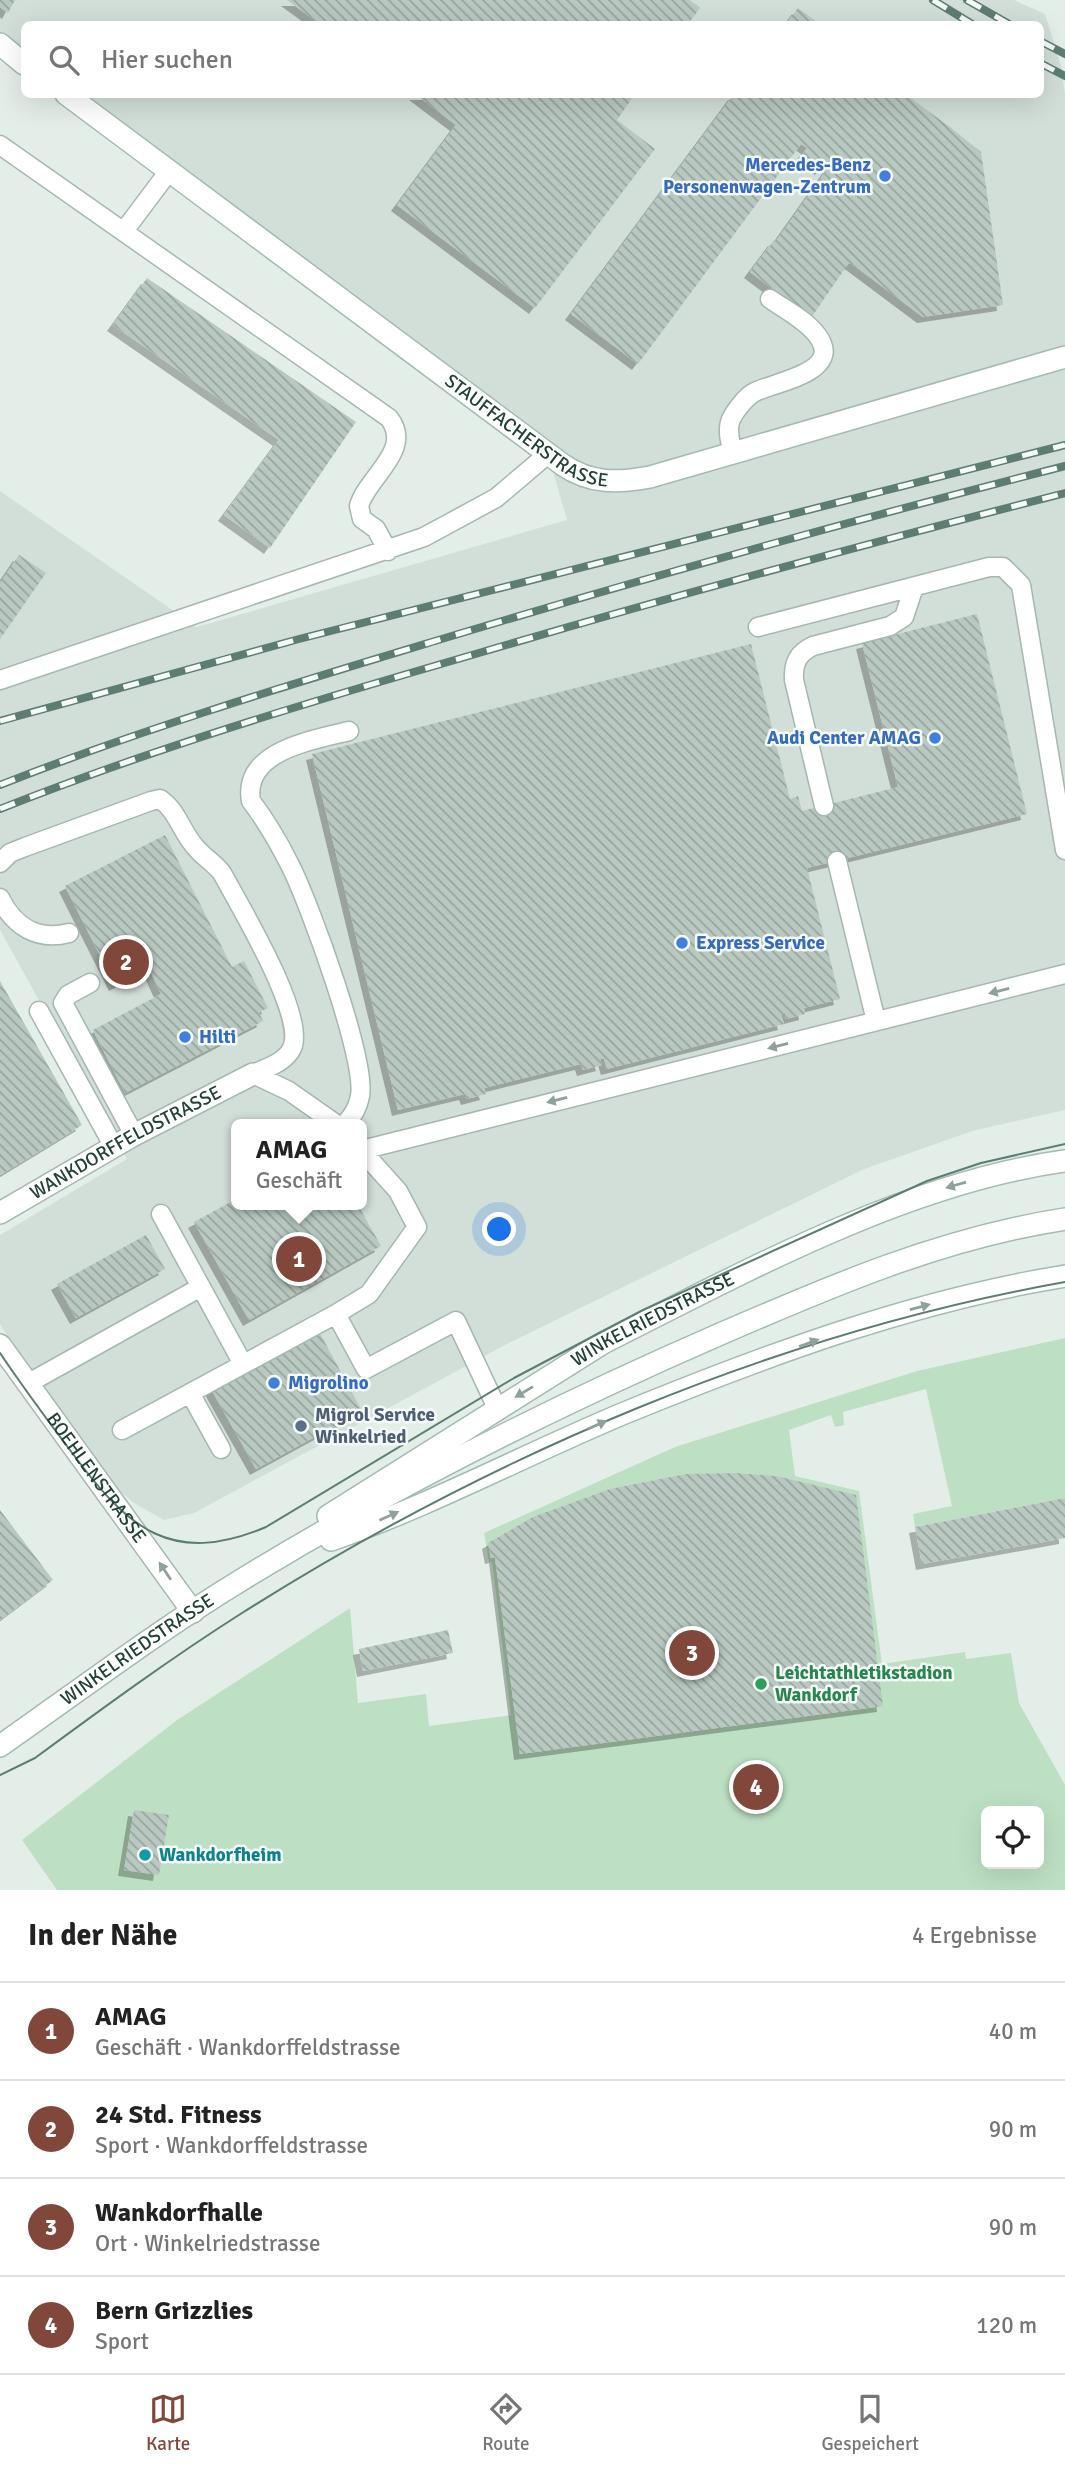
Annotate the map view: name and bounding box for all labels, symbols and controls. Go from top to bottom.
search box [21,21,1044,98]
icon: search [45,41,83,79]
text: Hier suchen [101,44,233,76]
place label: Mercedes-Benz Personenwagen-Zentrum [663,153,871,199]
marker: Mercedes-Benz Personenwagen-Zentrum [877,168,893,184]
street label: STAUFFACHERSTRASSE [440,369,610,493]
place label: Audi Center AMAG [767,726,921,750]
marker: Audi Center AMAG [927,730,943,746]
place label: Express Service [696,931,825,955]
marker: Express Service [674,935,690,951]
pin: 2 [103,936,149,988]
one-way arrow [988,986,1010,997]
place label: Hilti [199,1025,236,1049]
marker: Hilti [177,1029,193,1045]
one-way arrow [767,1041,789,1052]
street label: WANKDORFFELDSTRASSE [26,1080,225,1205]
one-way arrow [546,1095,568,1106]
popup [231,1119,367,1210]
text: AMAG [256,1134,327,1166]
text: Geschäft [256,1166,342,1195]
one-way arrow [945,1181,966,1191]
your location [482,1212,516,1246]
pin: 1 [276,1233,322,1285]
street label: WINKELRIEDSTRASSE [567,1267,738,1372]
one-way arrow [909,1301,931,1312]
one-way arrow [799,1337,820,1348]
place label: Migrolino [288,1371,369,1395]
marker: Migrolino [266,1375,282,1391]
one-way arrow [514,1385,533,1398]
place label: Migrol Service Winkelried [315,1403,435,1449]
street label: BOEHLENSTRASSE [41,1408,151,1548]
marker: Migrol Service Winkelried [293,1418,309,1434]
one-way arrow [587,1419,607,1431]
one-way arrow [378,1510,399,1521]
one-way arrow [158,1562,172,1580]
street label: WINKELRIEDSTRASSE [56,1588,219,1711]
pin: 3 [669,1627,715,1679]
place label: Leichtathletikstadion Wankdorf [775,1661,953,1707]
marker: Leichtathletikstadion Wankdorf [753,1676,769,1692]
pin: 4 [733,1761,779,1813]
map controls [981,1806,1044,1869]
button: locate [981,1806,1044,1869]
place label: Wankdorfheim [159,1843,282,1867]
marker: Wankdorfheim [137,1847,153,1863]
text: In der Nähe [28,1917,177,1954]
text: 4 Ergebnisse [912,1921,1037,1950]
text: AMAG [95,2001,167,2033]
text: 1 [45,2017,57,2046]
text: 40 m [989,2017,1037,2046]
text: Geschäft · Wankdorffeldstrasse [95,2033,401,2062]
text: 24 Std. Fitness [95,2099,262,2131]
text: 2 [45,2115,57,2144]
text: 90 m [989,2115,1037,2144]
text: Sport · Wankdorffeldstrasse [95,2131,368,2160]
text: Wankdorfhalle [95,2197,263,2229]
text: 3 [45,2213,57,2242]
text: 90 m [989,2213,1037,2242]
text: Ort · Winkelriedstrasse [95,2229,320,2258]
text: Bern Grizzlies [95,2295,253,2327]
text: 4 [45,2311,57,2340]
text: 120 m [976,2311,1037,2340]
text: Sport [95,2327,149,2356]
tab: Karte [146,2390,190,2456]
tab: Route [482,2390,530,2456]
tab: Gespeichert [821,2390,919,2456]

